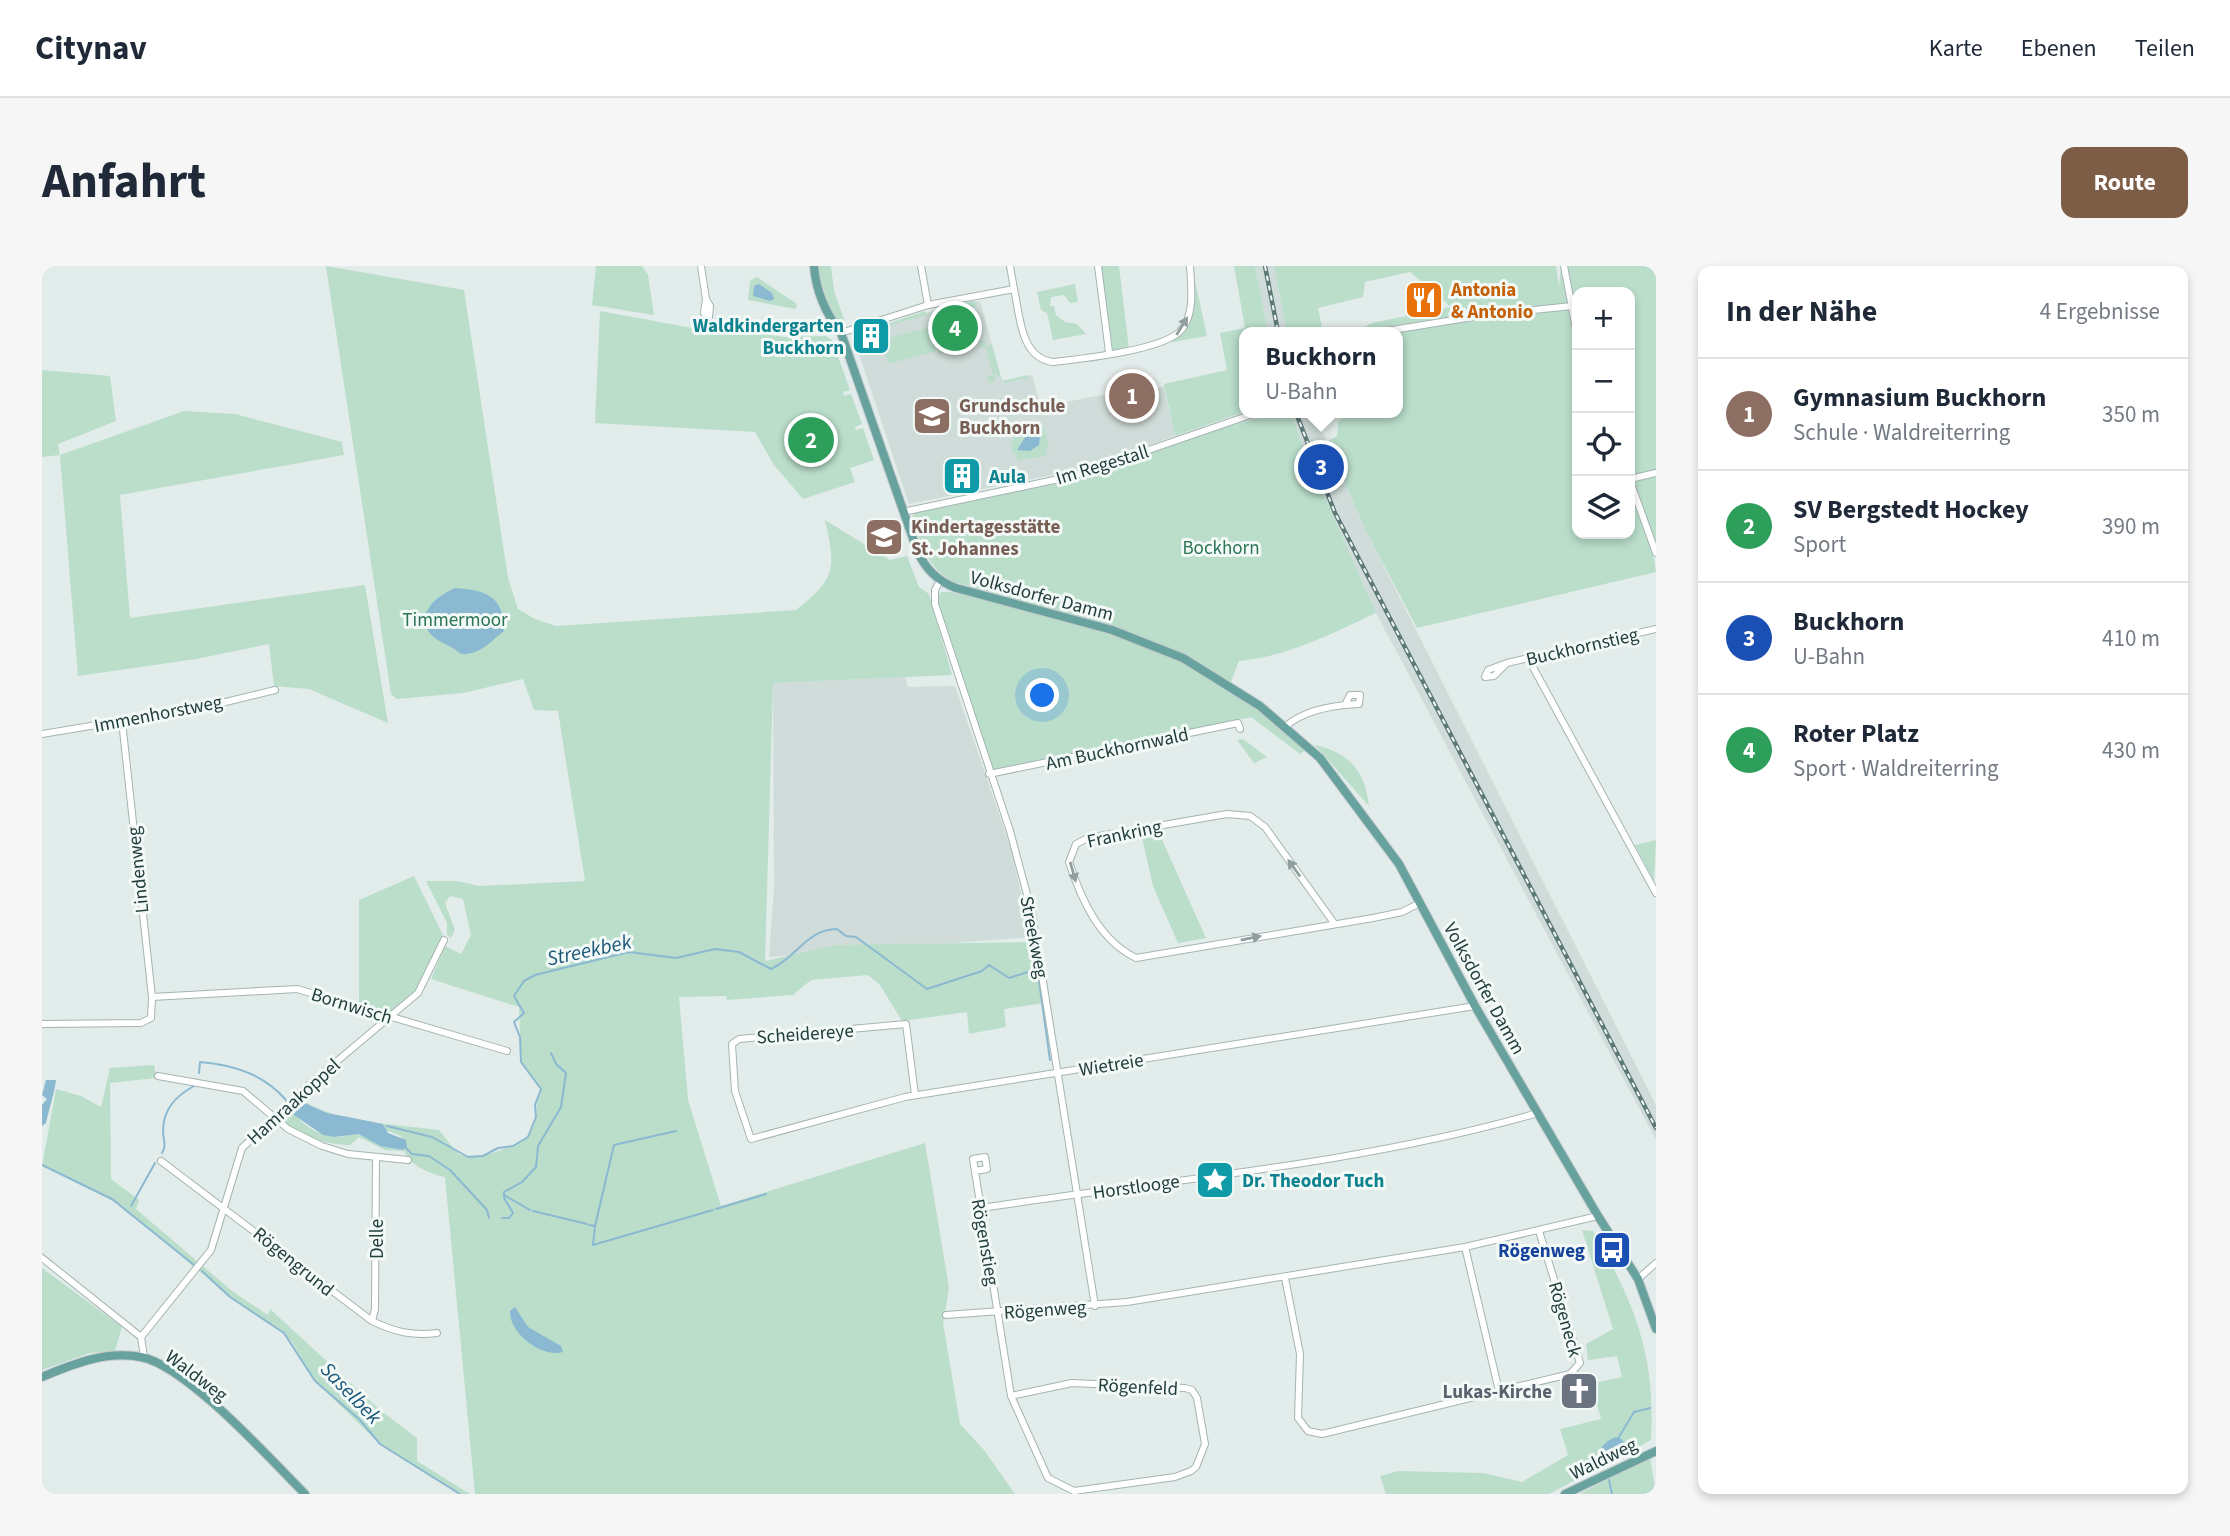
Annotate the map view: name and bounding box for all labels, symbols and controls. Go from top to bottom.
text: Citynav [35,25,147,72]
text: Karte [1929,31,1983,66]
text: Ebenen [2021,31,2097,66]
text: Teilen [2135,31,2195,66]
text: Anfahrt [42,147,206,217]
button: Route [2061,147,2188,218]
place label: Antonia & Antonio [1450,277,1533,326]
restaurant icon: Antonia & Antonio [1403,279,1445,321]
map controls [1572,287,1635,539]
button: + [1572,287,1635,350]
text: In der Nähe [1726,290,1877,333]
text: 4 Ergebnisse [2040,295,2160,328]
pin: 4 [932,302,978,354]
place label: Waldkindergarten Buckhorn [693,313,844,362]
building icon: Waldkindergarten Buckhorn [850,315,892,357]
one-way arrow [1176,316,1189,335]
popup [1239,327,1403,418]
text: Buckhorn [1265,338,1377,375]
button: − [1572,350,1635,413]
pin: 1 [1109,370,1155,422]
text: U-Bahn [1265,375,1337,408]
text: Gymnasium Buckhorn [1793,379,2046,416]
place label: Grundschule Buckhorn [959,393,1066,442]
school or university icon: Grundschule Buckhorn [911,395,953,437]
text: 1 [1743,398,1755,431]
text: 350 m [2102,398,2160,431]
button: locate [1572,413,1635,476]
pin: 2 [788,414,834,466]
text: Schule · Waldreiterring [1793,416,2010,449]
street label: Im Regestall [1053,438,1152,492]
pin: 3 [1298,441,1344,493]
building icon: Aula [941,455,983,497]
place label: Aula [988,464,1026,491]
button: layers [1572,476,1635,539]
text: SV Bergstedt Hockey [1793,491,2029,528]
text: 2 [1743,510,1755,543]
text: 390 m [2102,510,2160,543]
place label: Kindertagesstätte St. Johannes [911,514,1060,563]
school or university icon: Kindertagesstätte St. Johannes [863,516,905,558]
text: Sport [1793,528,1846,561]
park label: Bockhorn [1182,535,1260,562]
street label: Volksdorfer Damm [967,564,1116,629]
text: Buckhorn [1793,603,1904,640]
park label: Timmermoor [402,607,508,634]
street label: Buckhornstieg [1523,621,1642,674]
text: 3 [1743,622,1755,655]
text: 410 m [2102,622,2160,655]
text: U-Bahn [1793,640,1865,673]
your location [1025,678,1059,712]
street label: Immenhorstweg [92,689,225,740]
text: Roter Platz [1793,715,1919,752]
street label: Am Buckhornwald [1043,721,1191,778]
text: 4 [1743,734,1755,767]
text: 430 m [2102,734,2160,767]
text: Sport · Waldreiterring [1793,752,1999,785]
street label: Frankring [1084,813,1165,856]
street label: Lindenweg [120,825,156,915]
one-way arrow [1287,859,1301,877]
one-way arrow [1068,862,1078,883]
street label: Streekweg [1012,894,1055,981]
street label: Volksdorfer Damm [1436,918,1531,1060]
water label: Streekbek [544,926,635,974]
one-way arrow [1240,932,1262,943]
street label: Bornwisch [308,981,396,1032]
street label: Scheidereye [756,1018,855,1051]
street label: Wietreie [1077,1047,1146,1084]
street label: Hamraakoppel [241,1053,347,1152]
place icon: Dr. Theodor Tuch [1194,1159,1236,1201]
street label: Horstlooge [1091,1168,1181,1207]
place label: Dr. Theodor Tuch [1242,1168,1384,1195]
street label: Rögenstieg [964,1197,1005,1288]
street label: Delle [364,1219,391,1259]
street label: Rögengrund [247,1221,339,1303]
bus stop icon: Rögenweg [1591,1229,1633,1271]
place label: Rögenweg [1498,1238,1585,1265]
street label: Rögeneck [1541,1278,1588,1361]
street label: Rögenweg [1003,1294,1088,1327]
street label: Waldweg [159,1344,233,1409]
water label: Saselbek [313,1355,389,1432]
church icon: Lukas-Kirche [1558,1370,1600,1412]
street label: Rögenfeld [1097,1372,1179,1403]
place label: Lukas-Kirche [1443,1379,1552,1406]
street label: Waldweg [1565,1431,1642,1487]

